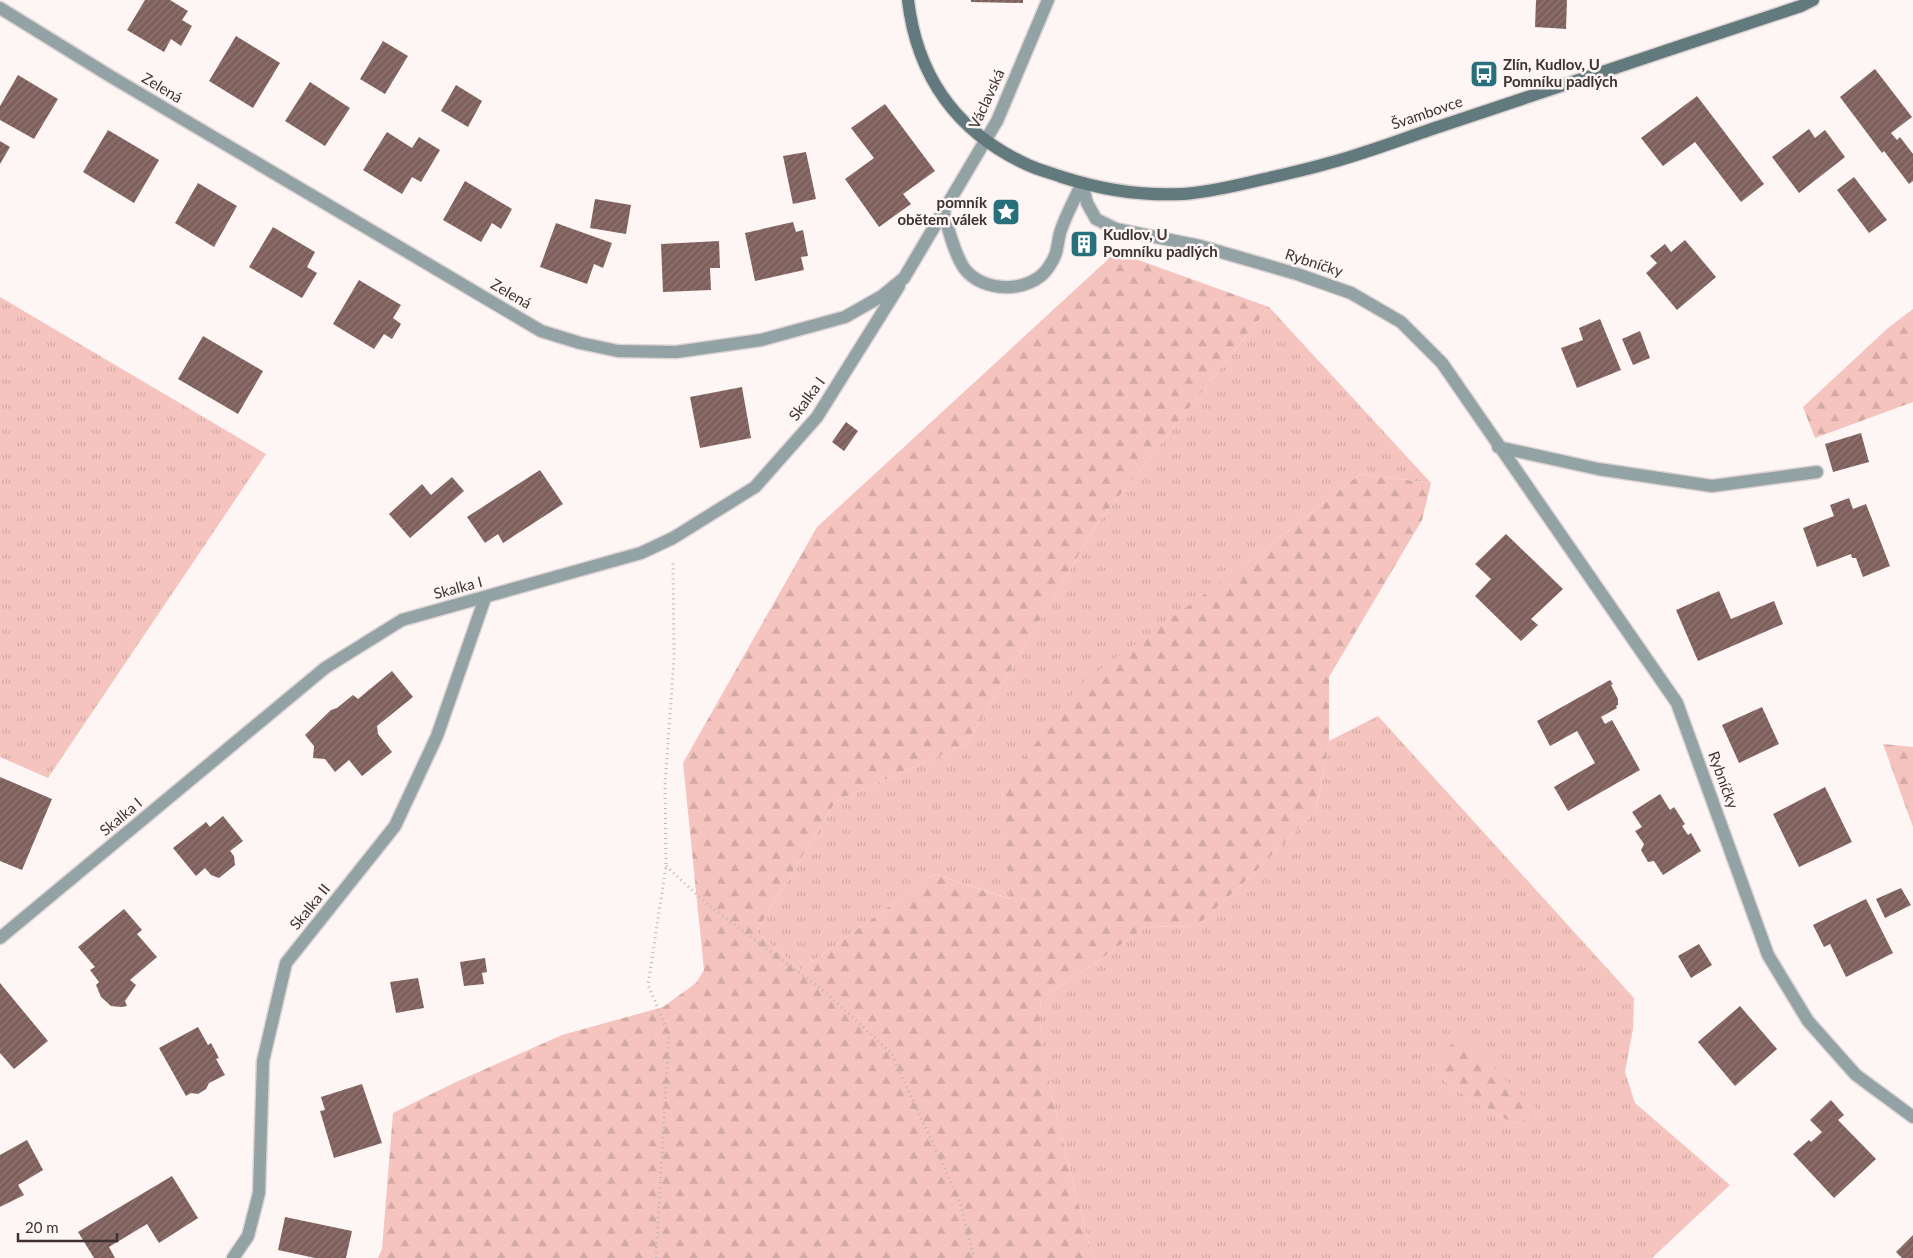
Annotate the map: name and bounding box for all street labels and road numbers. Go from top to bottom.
street label: Václavská [964,66,1008,131]
street label: Zelená [139,68,186,106]
street label: Švambovce [1389,91,1465,133]
street label: Rybníčky [1283,244,1346,280]
street label: Zelená [488,274,535,312]
street label: Skalka I [784,373,828,424]
street label: Skalka I [431,572,484,602]
street label: Rybníčky [1705,748,1743,811]
street label: Skalka I [96,793,145,839]
street label: Skalka II [285,880,333,933]

